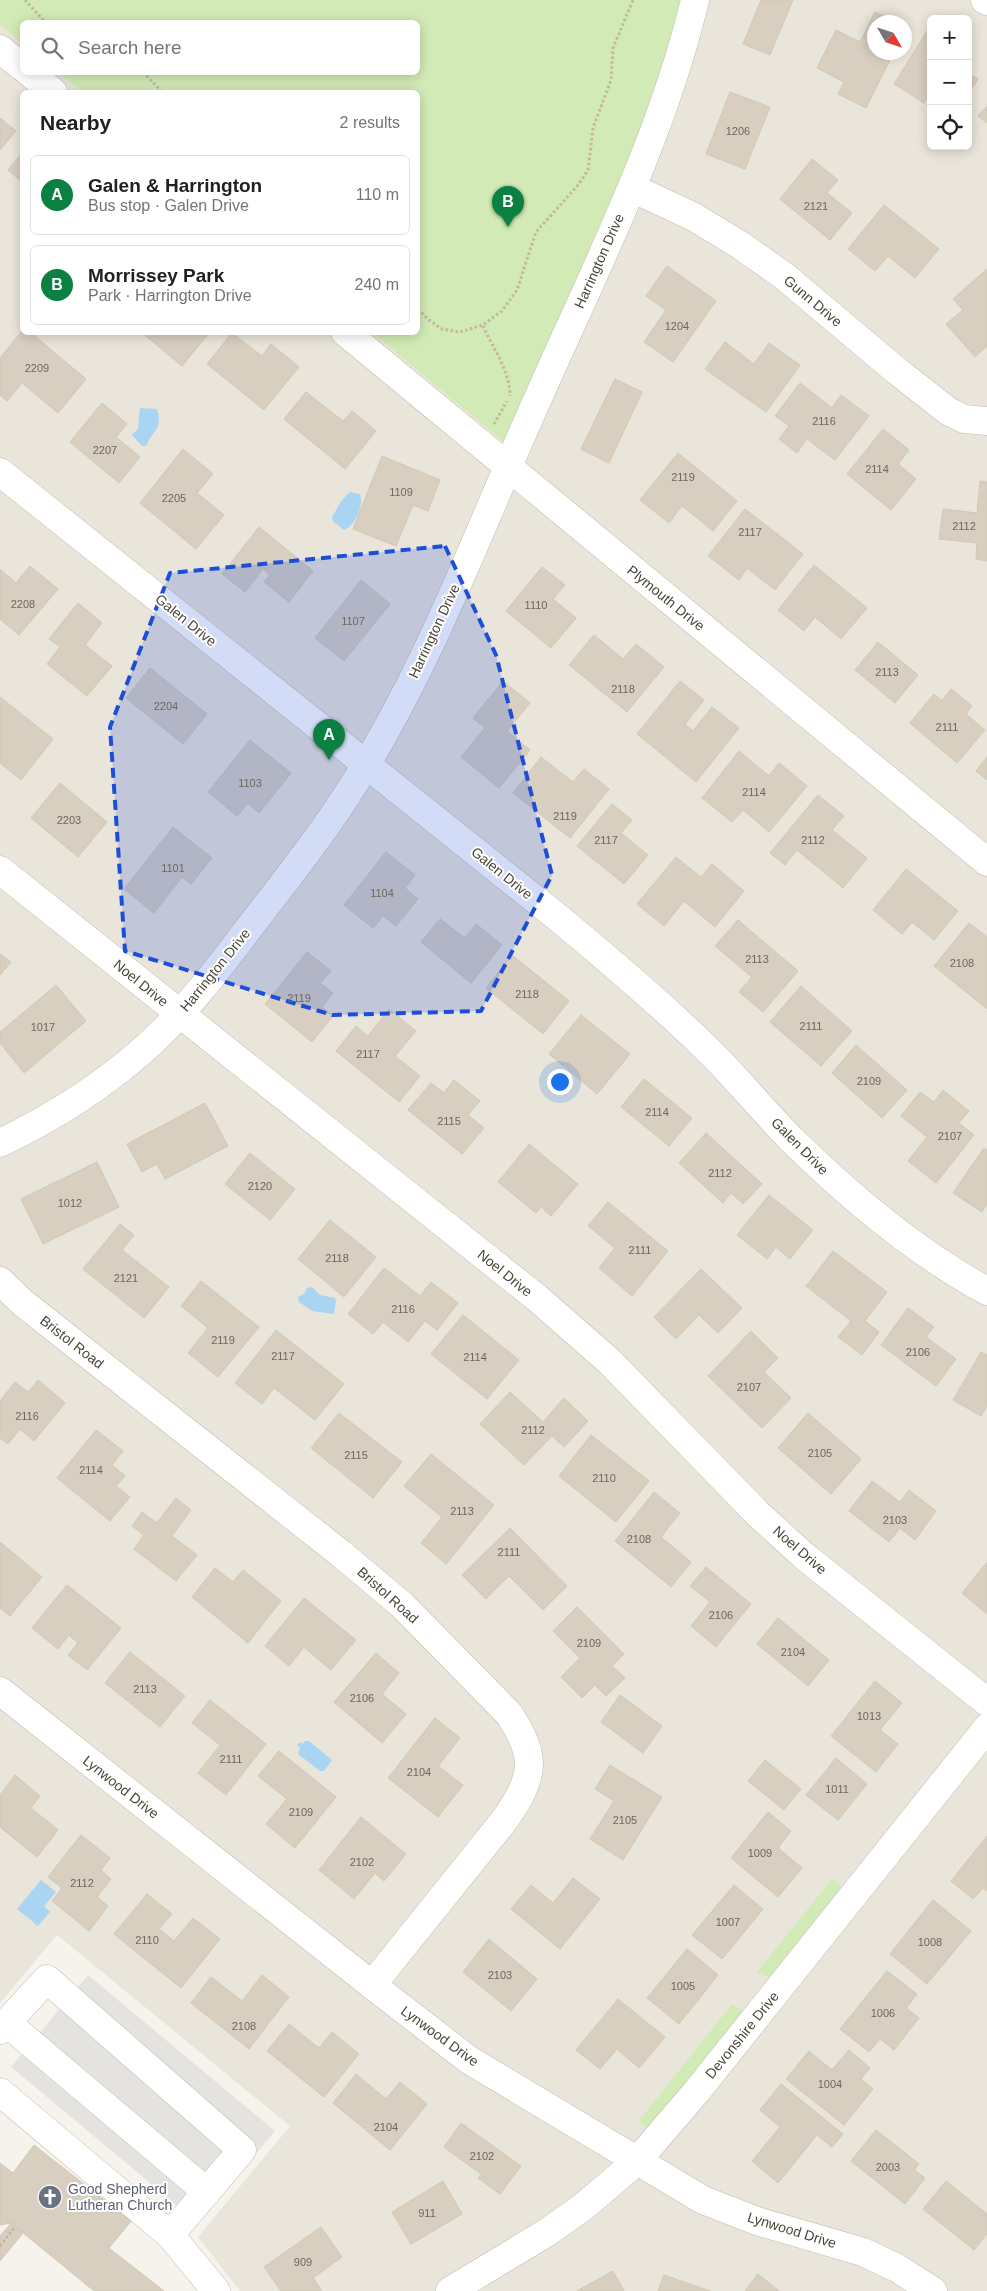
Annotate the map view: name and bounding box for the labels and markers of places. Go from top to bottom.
pin: B [492,186,524,227]
pin: A [313,719,345,760]
place label: Good Shepherd Lutheran Church [68,2181,172,2213]
church icon: Good Shepherd Lutheran Church [37,2184,63,2210]

